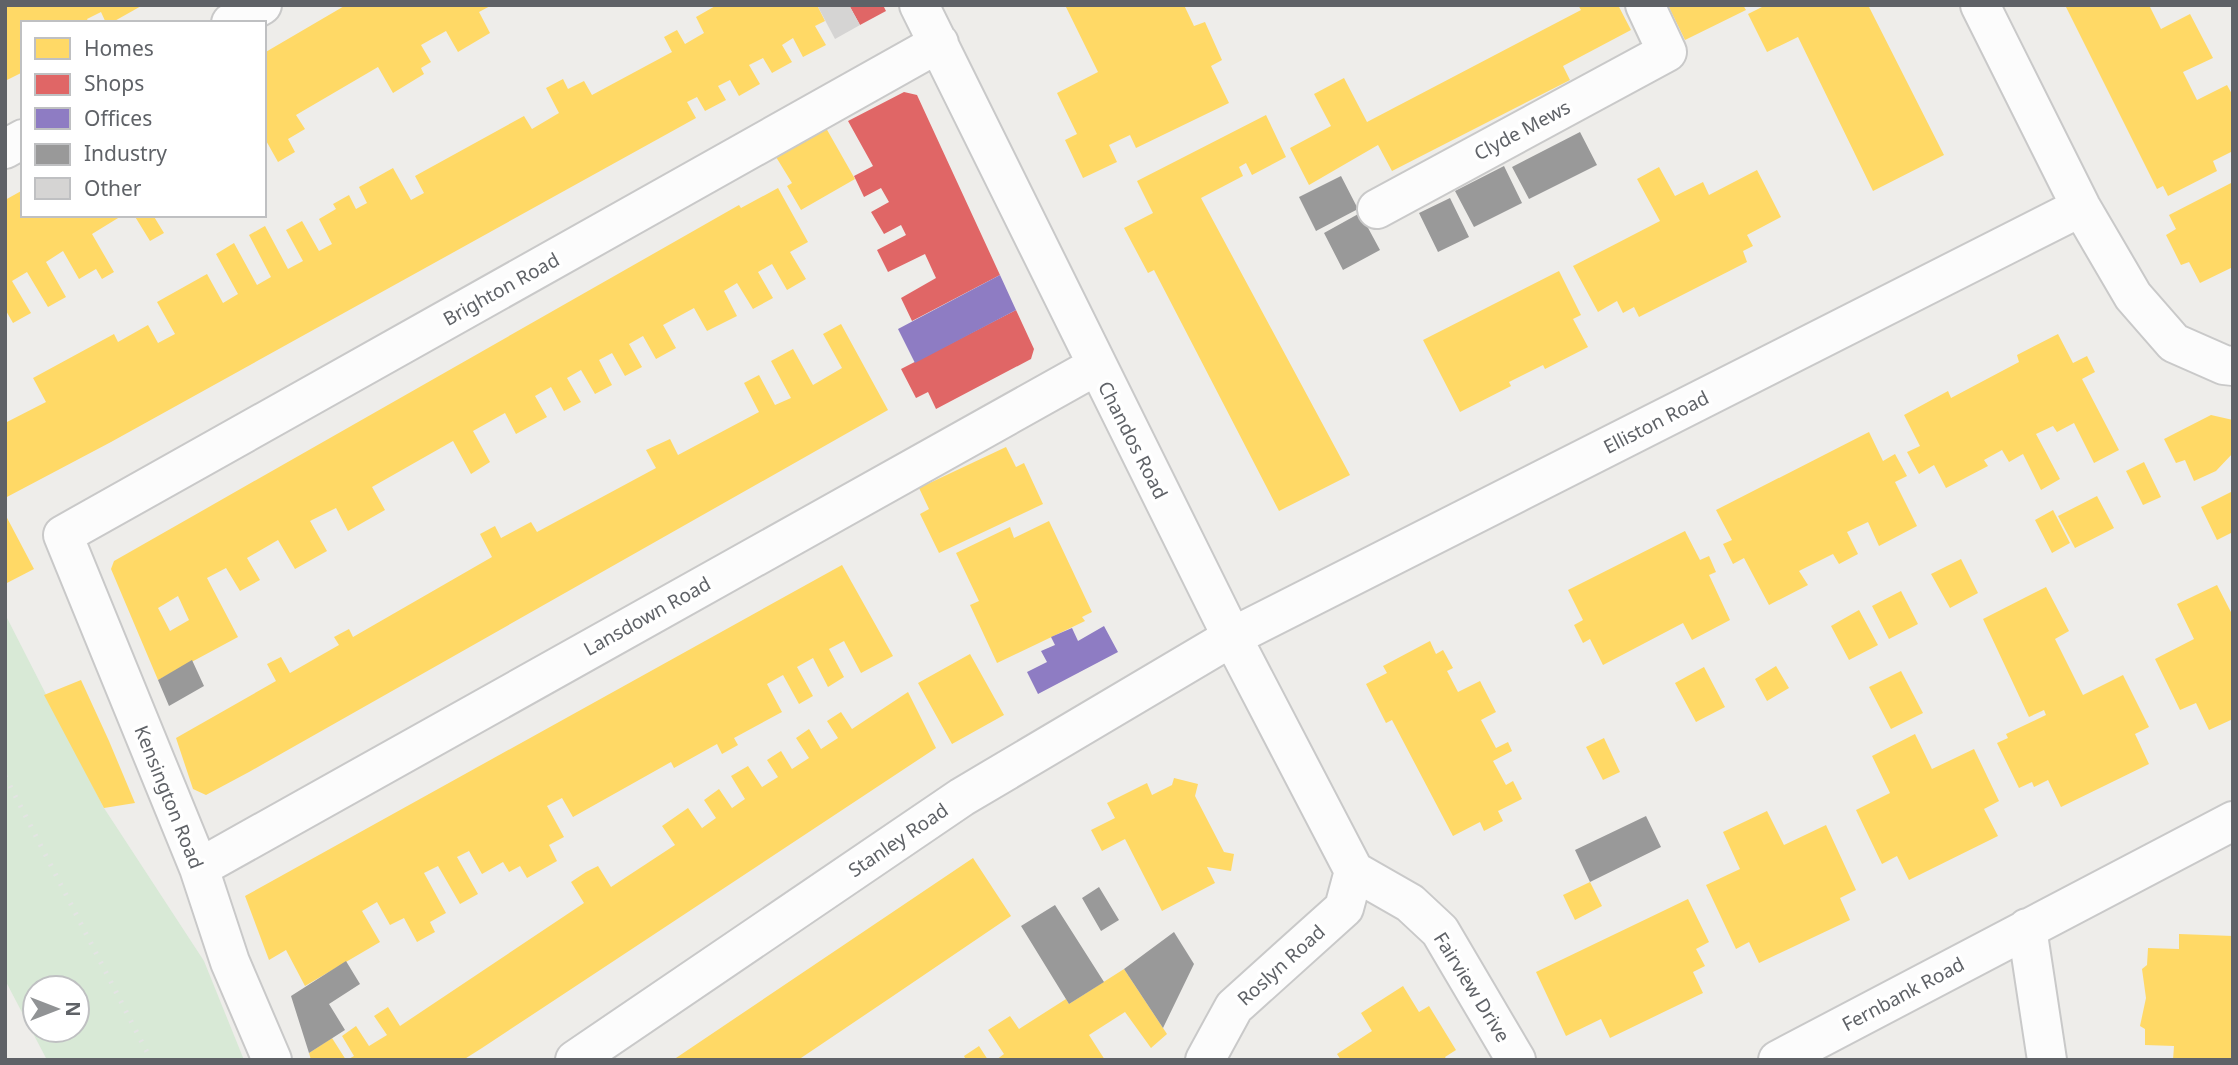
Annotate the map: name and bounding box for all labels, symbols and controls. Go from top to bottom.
legend [21,21,266,217]
text: Homes [84,34,154,62]
text: Shops [84,69,144,97]
street label: Clyde Mews [1469,94,1575,166]
text: Offices [84,104,152,132]
text: Industry [84,139,167,167]
text: Other [84,174,142,202]
street label: Brighton Road [438,246,564,332]
street label: Chandos Road [1092,377,1174,503]
street label: Elliston Road [1599,384,1713,460]
street label: Lansdown Road [579,570,715,662]
street label: Kensington Road [128,722,210,872]
street label: Stanley Road [843,797,953,883]
street label: Roslyn Road [1232,919,1330,1011]
street label: Fairview Drive [1428,927,1516,1047]
street label: Fernbank Road [1837,951,1969,1037]
north arrow [21,974,91,1044]
text: N [60,1001,86,1017]

